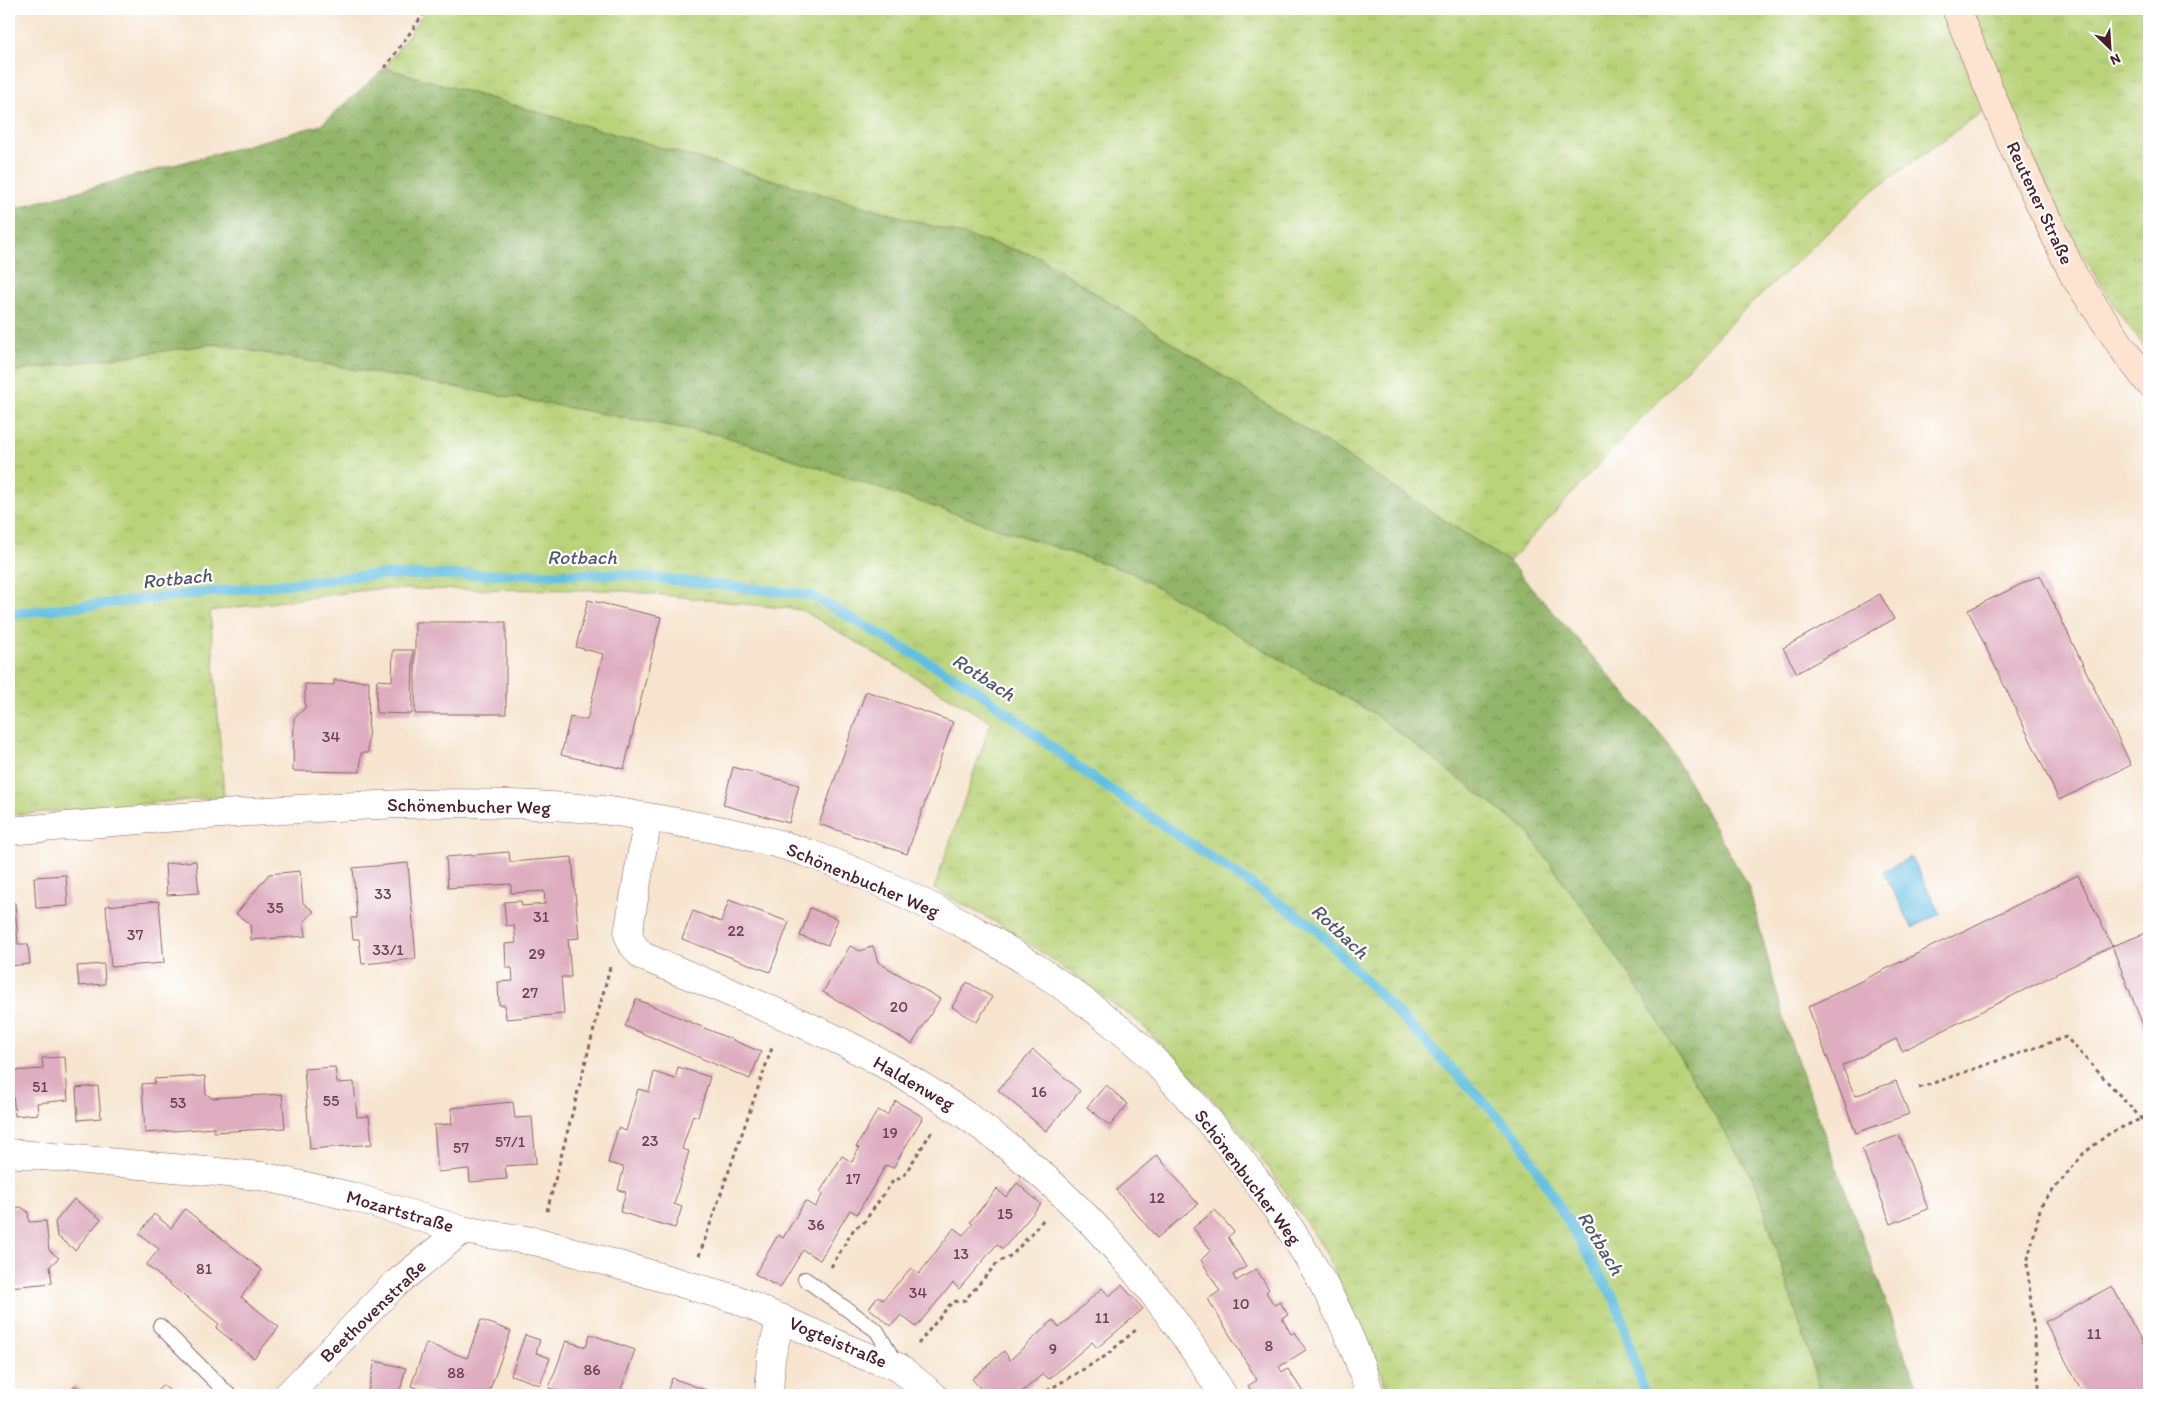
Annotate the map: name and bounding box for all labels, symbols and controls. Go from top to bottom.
north arrow [2086,22,2136,72]
text: N [2107,50,2123,69]
street label: Reutener Straße [2001,138,2079,268]
water label: Rotbach [547,545,617,569]
water label: Rotbach [141,562,213,594]
water label: Rotbach [948,648,1020,706]
house number: 34 [322,727,341,746]
street label: Schönenbucher Weg [387,793,551,819]
street label: Schönenbucher Weg [783,837,943,923]
house number: 33 [374,884,392,903]
house number: 35 [266,898,284,917]
water label: Rotbach [1306,898,1374,964]
house number: 31 [533,907,550,926]
house number: 22 [728,921,745,940]
house number: 37 [127,925,143,944]
house number: 33/1 [372,940,404,959]
house number: 29 [529,944,545,963]
house number: 27 [522,983,538,1002]
house number: 20 [890,997,908,1016]
street label: Haldenweg [869,1051,959,1116]
house number: 51 [32,1077,48,1096]
house number: 16 [1031,1082,1047,1101]
house number: 55 [323,1091,339,1110]
house number: 53 [169,1093,187,1112]
street label: Schönenbucher Weg [1189,1105,1307,1250]
house number: 19 [882,1123,898,1142]
house number: 23 [641,1131,659,1150]
house number: 57/1 [495,1132,526,1151]
house number: 57 [453,1138,469,1157]
house number: 17 [845,1169,861,1188]
street label: Mozartstraße [344,1185,456,1237]
house number: 12 [1149,1188,1166,1207]
house number: 15 [997,1204,1013,1223]
water label: Rotbach [1573,1207,1629,1279]
house number: 36 [807,1215,825,1234]
house number: 13 [953,1244,969,1263]
street label: Beethovenstraße [315,1255,431,1367]
house number: 81 [196,1259,213,1278]
house number: 34 [909,1283,928,1302]
house number: 10 [1232,1294,1250,1313]
house number: 11 [1095,1308,1110,1327]
street label: Vogteistraße [786,1311,890,1373]
house number: 11 [2087,1324,2102,1343]
house number: 8 [1265,1336,1274,1355]
house number: 9 [1049,1339,1057,1358]
house number: 86 [583,1360,601,1379]
house number: 88 [447,1363,465,1382]

